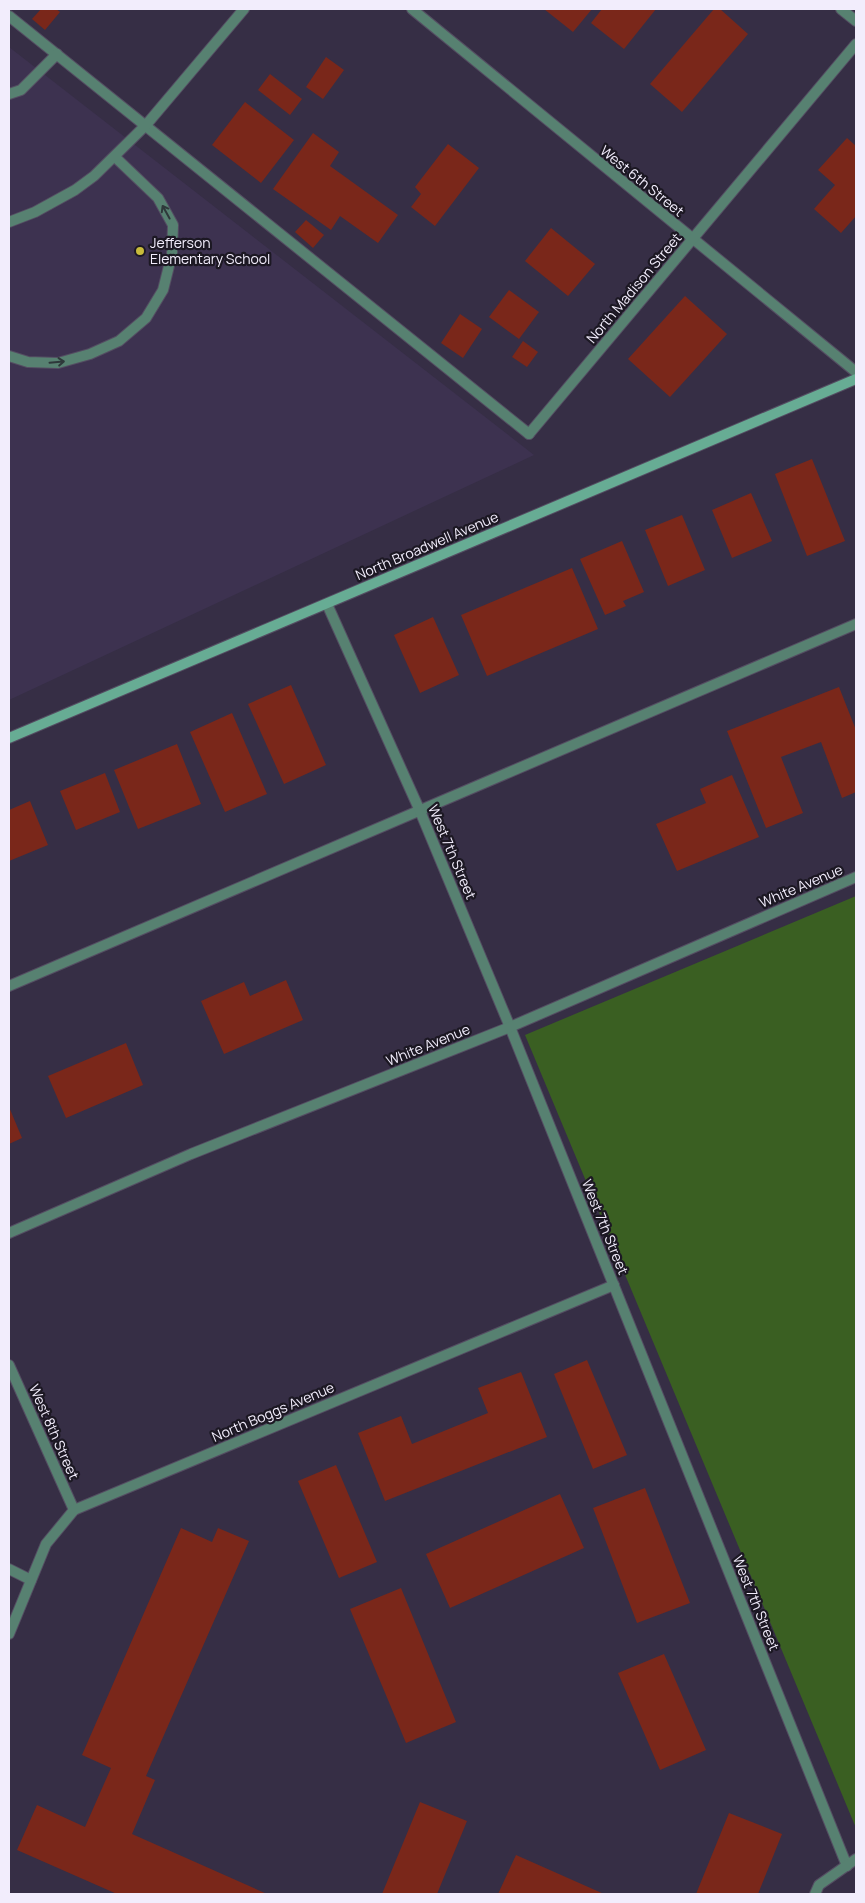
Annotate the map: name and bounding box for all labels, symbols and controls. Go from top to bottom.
street label: West 6th Street [596,141,689,221]
one-way arrow [160,206,170,220]
street label: North Madison Street [582,228,686,347]
place label: Jefferson Elementary School [150,233,270,268]
marker: Jefferson Elementary School [134,245,146,257]
one-way arrow [48,357,64,366]
street label: North Broadwell Avenue [352,507,501,584]
street label: West 7th Street [424,802,481,902]
street label: White Avenue [756,859,845,912]
street label: White Avenue [383,1019,473,1070]
street label: West 7th Street [578,1176,633,1278]
street label: North Boggs Avenue [209,1377,337,1446]
street label: West 8th Street [25,1381,84,1483]
street label: West 7th Street [729,1552,784,1654]

